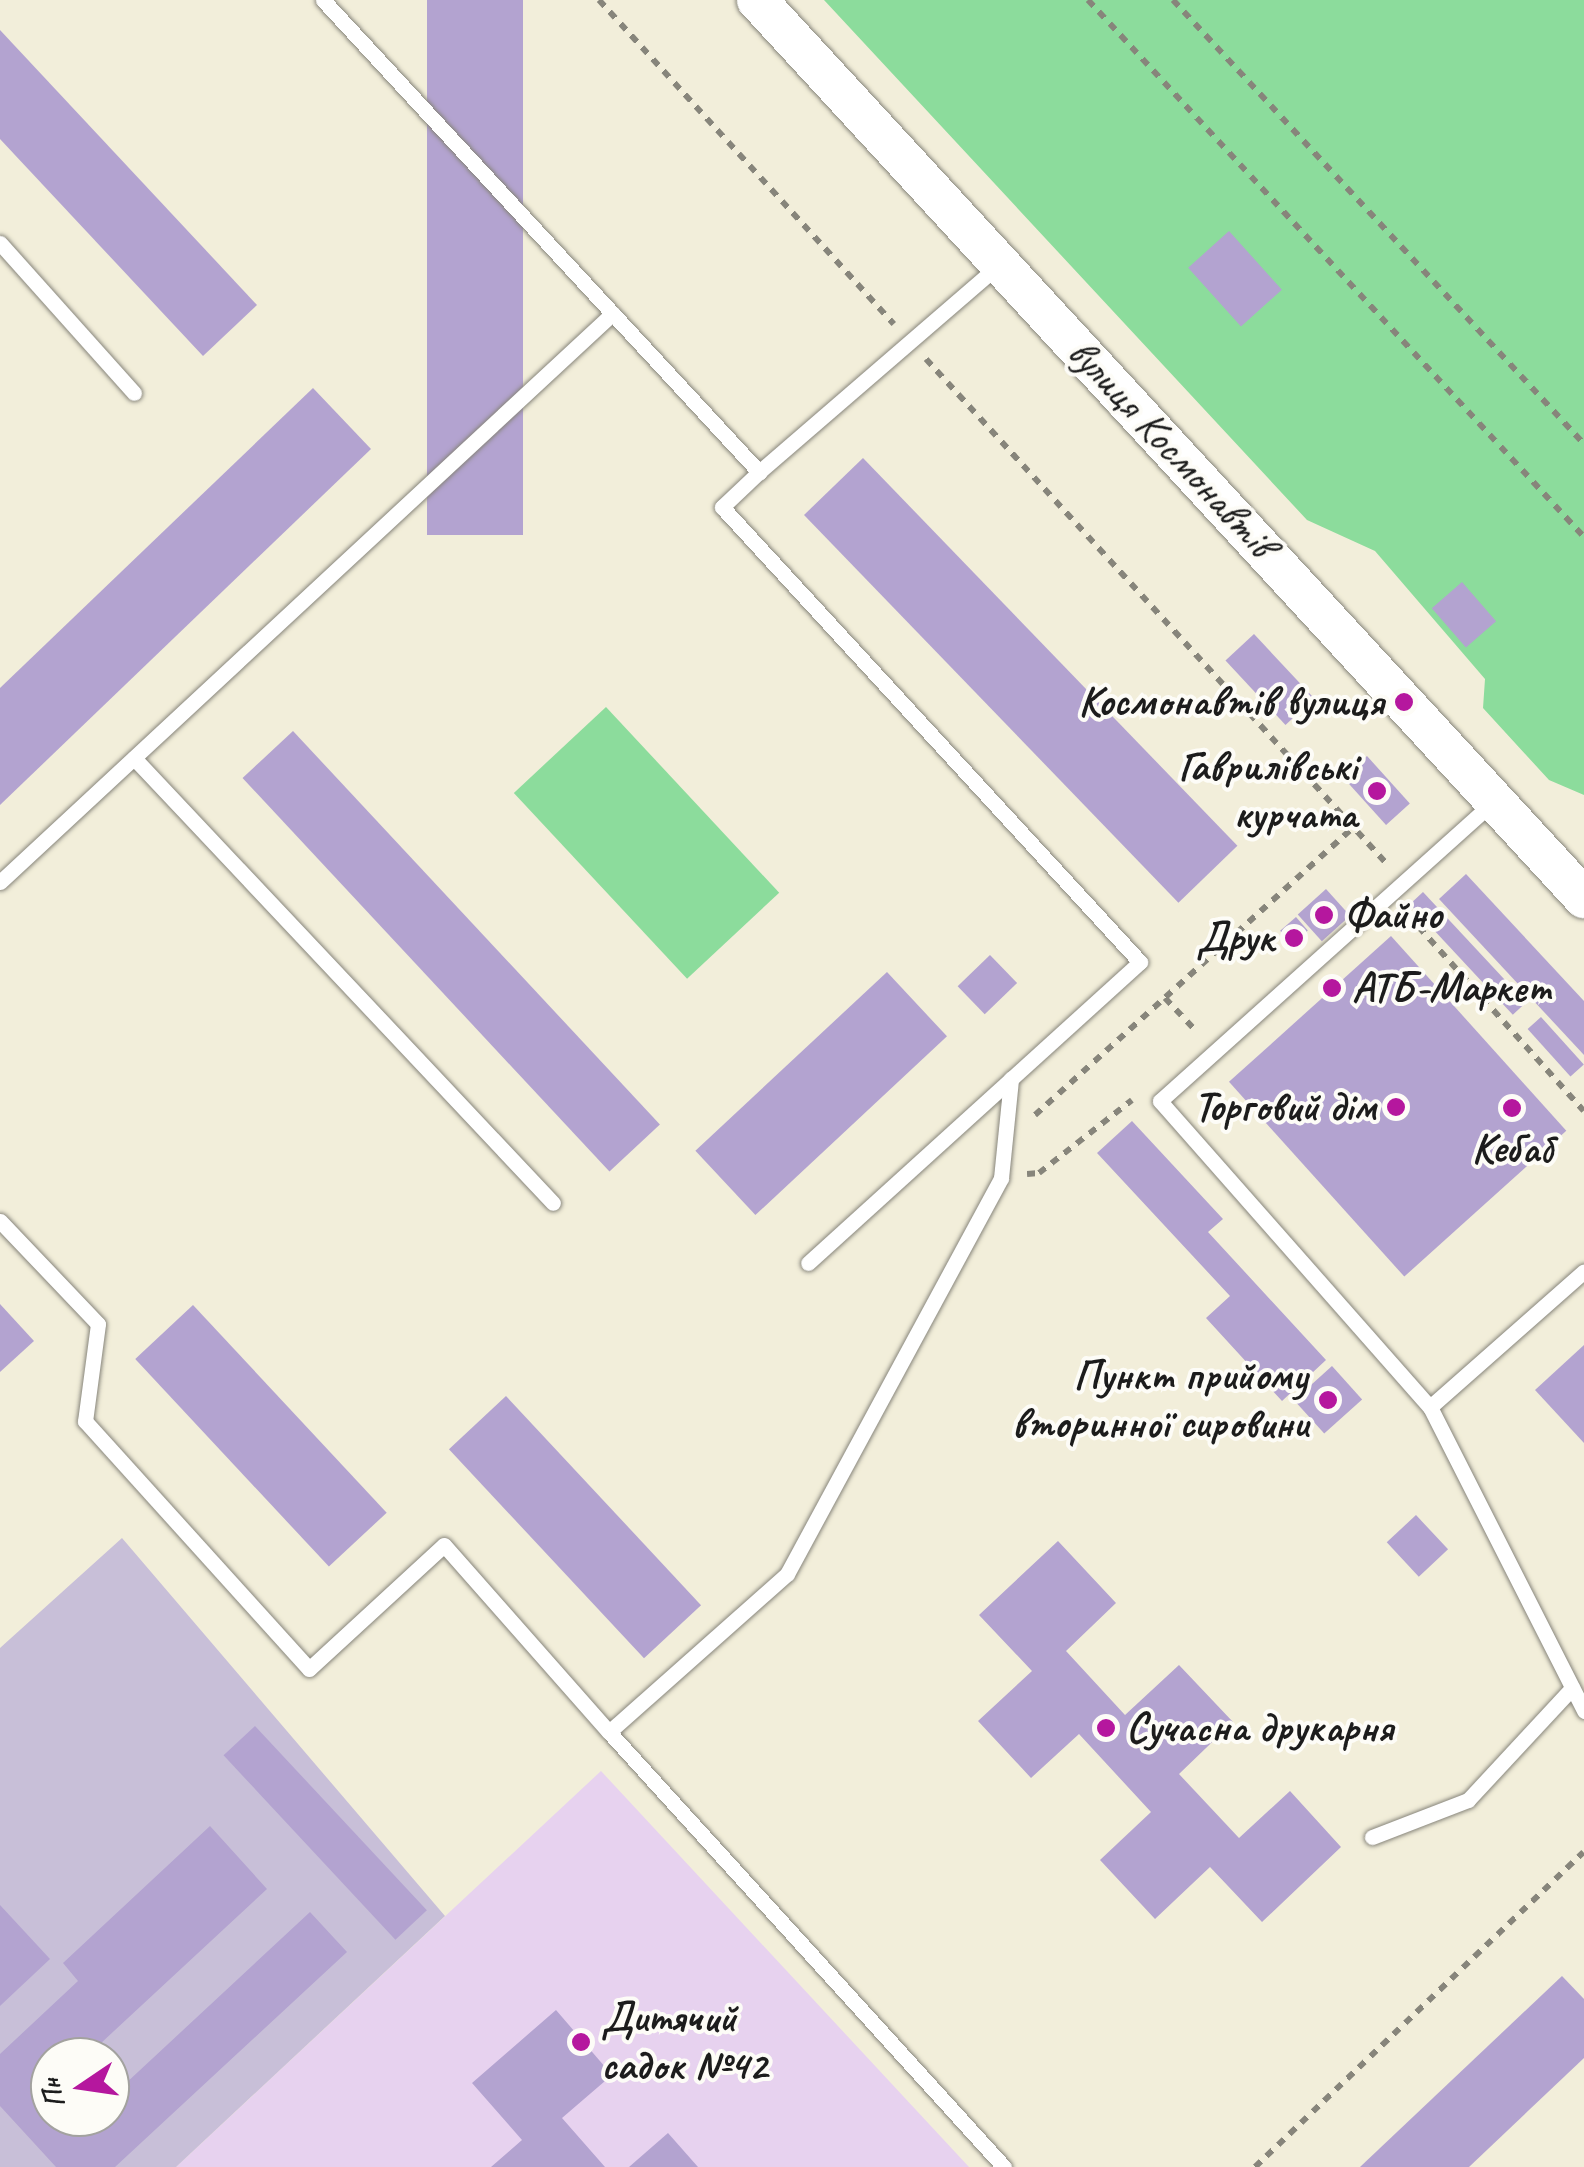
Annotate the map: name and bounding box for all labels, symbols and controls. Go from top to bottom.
street label: вулиця Космонавтів [1057,328,1285,568]
place label: Космонавтів вулиця [1079,677,1384,727]
marker: Космонавтів вулиця [1393,691,1415,713]
place label: Гаврилівські курчата [1178,742,1357,840]
marker: Гаврилівські курчата [1366,780,1388,802]
place label: Файно [1344,890,1441,940]
marker: Файно [1313,904,1335,926]
place label: Друк [1196,913,1274,963]
marker: Друк [1283,927,1305,949]
place label: АТБ-Маркет [1352,963,1552,1013]
marker: АТБ-Маркет [1321,977,1343,999]
place label: Торговий дім [1194,1082,1376,1132]
marker: Торговий дім [1385,1096,1407,1118]
marker: Кебаб [1501,1097,1523,1119]
place label: Кебаб [1472,1124,1552,1174]
place label: Пункт прийому вторинної сировини [1011,1351,1308,1450]
marker: Пункт прийому вторинної сировини [1317,1389,1339,1411]
place label: Сучасна друкарня [1126,1703,1393,1753]
marker: Сучасна друкарня [1095,1717,1117,1739]
place label: Дитячий садок №42 [601,1993,767,2092]
marker: Дитячий садок №42 [570,2031,592,2053]
north arrow [30,2037,130,2137]
text: Пн [32,2075,73,2112]

